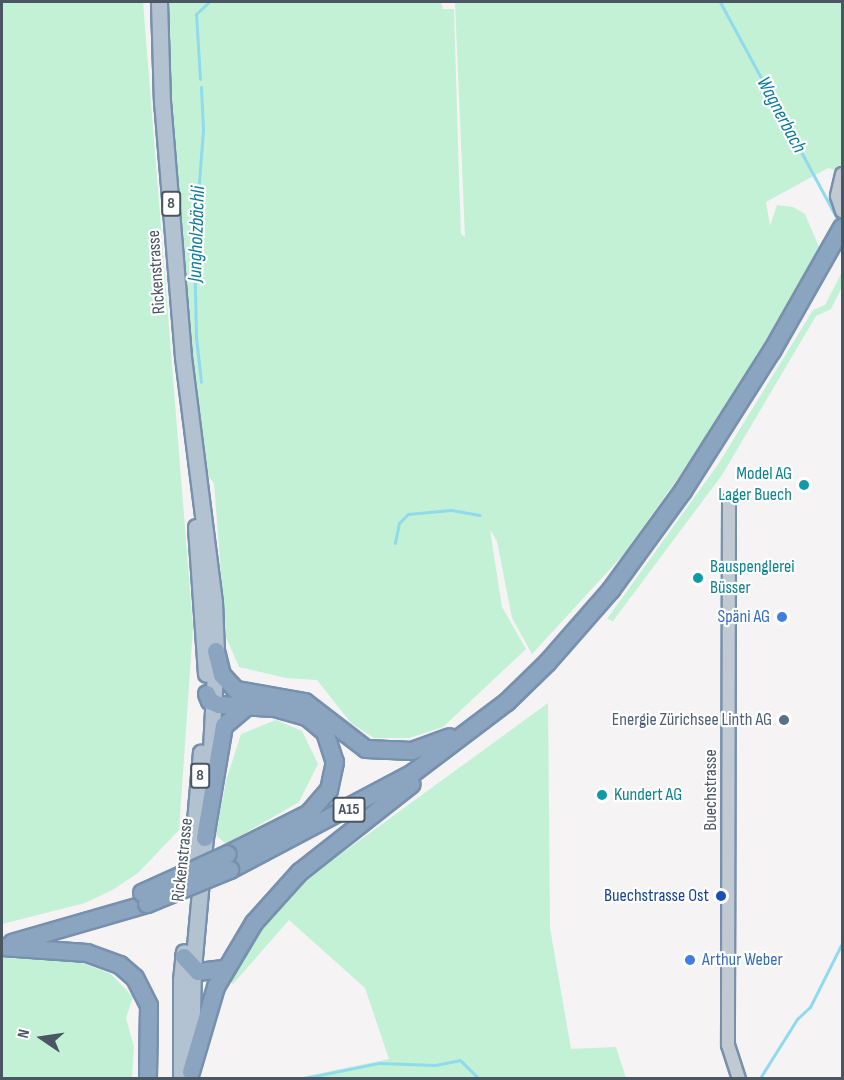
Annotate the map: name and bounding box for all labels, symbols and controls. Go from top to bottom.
water label: Wagnerbach [751,73,811,157]
water label: Jungholzbächli [183,186,211,282]
road number: 8 [160,191,182,217]
street label: Rickenstrasse [143,229,171,315]
place label: Model AG Lager Buech [718,464,792,506]
marker: Model AG Lager Buech [797,478,811,492]
place label: Bauspenglerei Büsser [710,557,795,600]
marker: Bauspenglerei Büsser [691,571,705,585]
place label: Späni AG [717,606,770,628]
marker: Späni AG [775,610,789,624]
place label: Energie Zürichsee Linth AG [612,709,772,731]
marker: Energie Zürichsee Linth AG [777,713,791,727]
street label: Buechstrasse [700,749,722,831]
road number: 8 [190,763,210,789]
place label: Kundert AG [614,784,682,806]
marker: Kundert AG [595,788,609,802]
road number: A15 [332,797,366,823]
street label: Rickenstrasse [168,817,198,903]
place label: Buechstrasse Ost [604,885,709,907]
marker: Buechstrasse Ost [714,889,728,903]
place label: Arthur Weber [702,949,783,971]
marker: Arthur Weber [683,953,697,967]
north arrow [12,1008,72,1068]
text: N [14,1028,34,1040]

